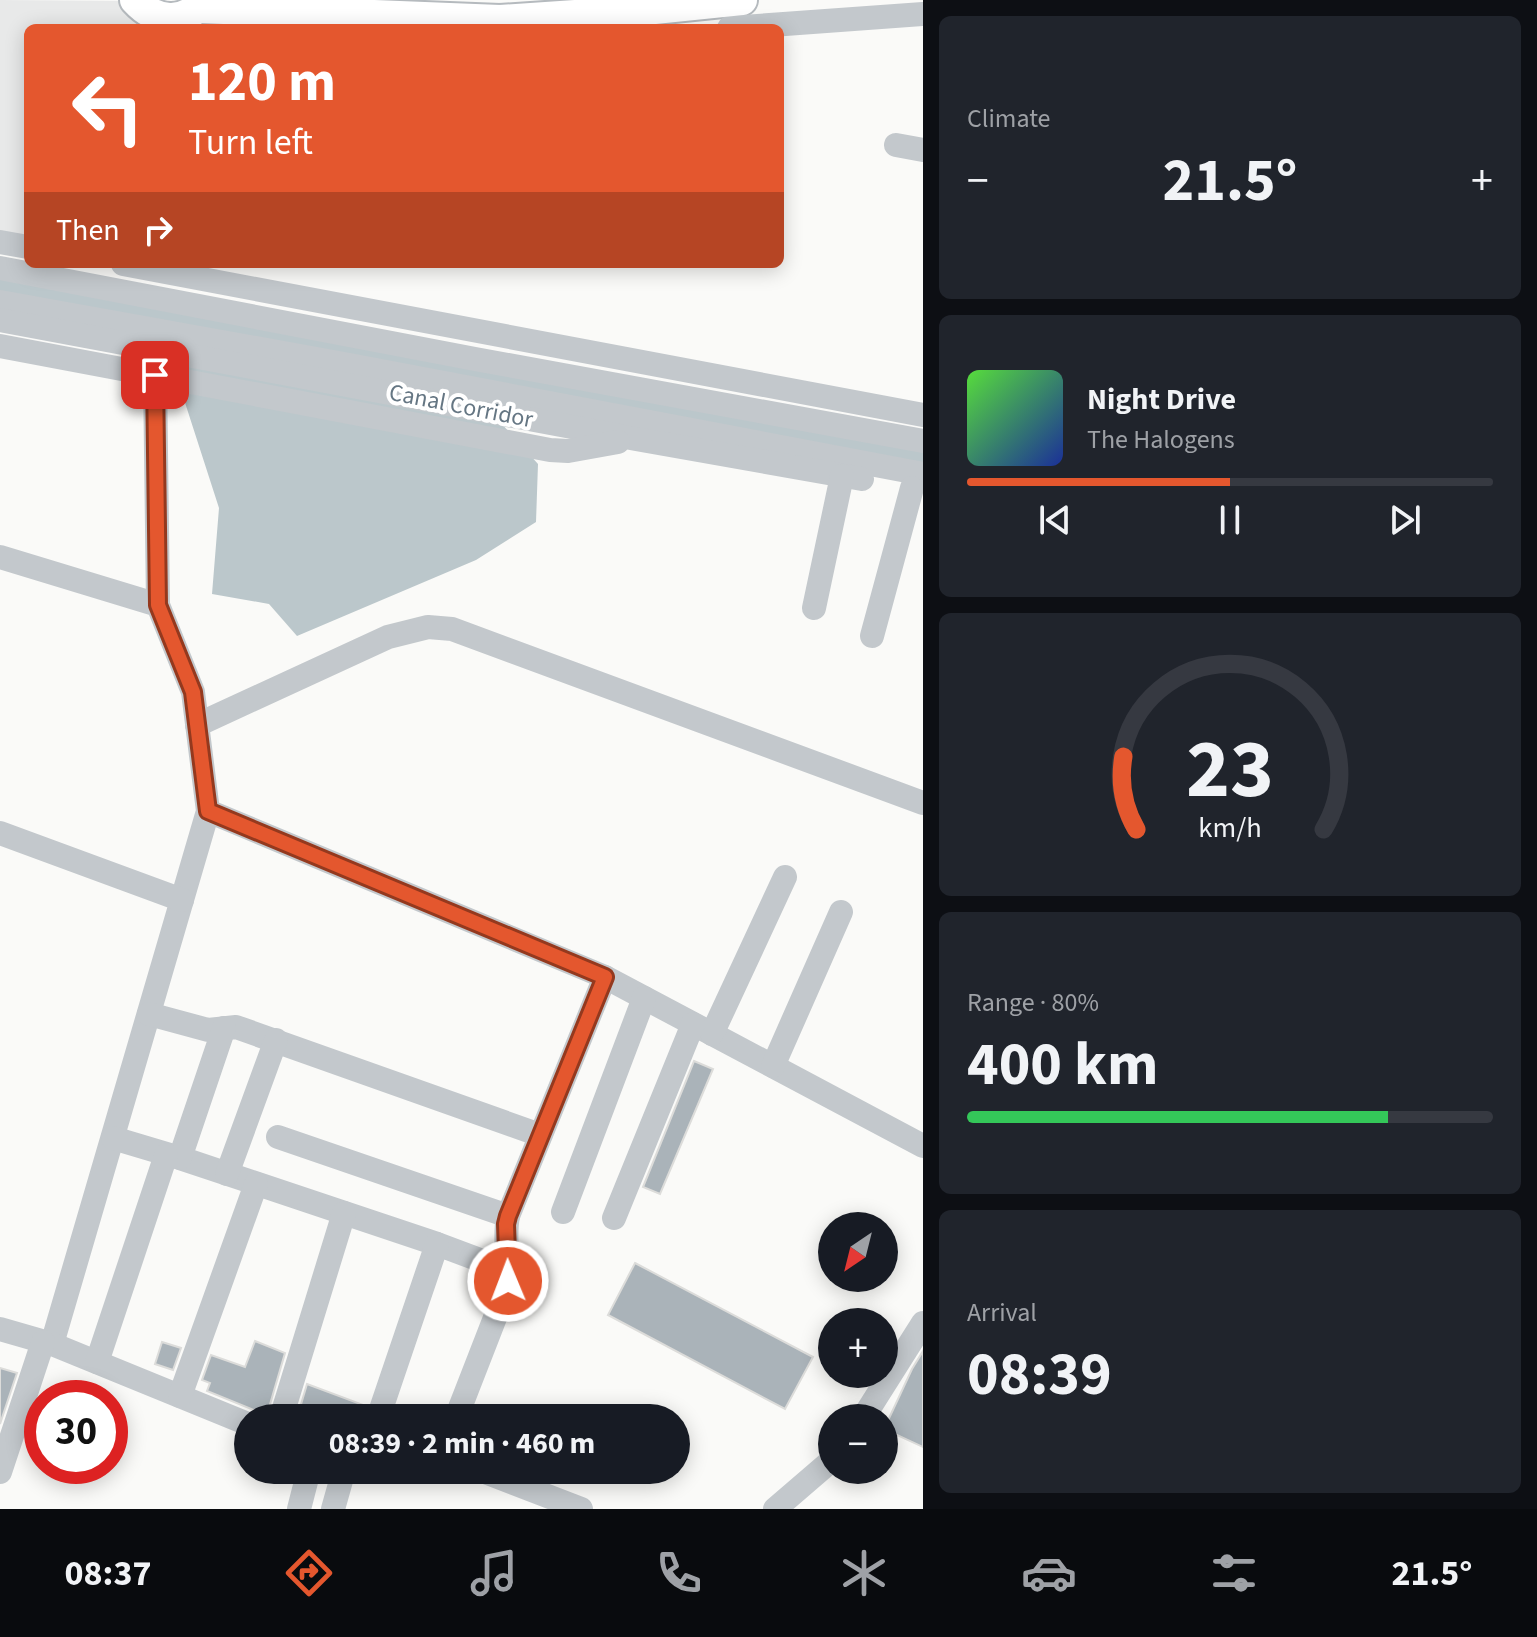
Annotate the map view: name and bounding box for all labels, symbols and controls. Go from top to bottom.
text: 120 m [188,43,336,122]
icon: left [56,56,160,160]
text: Climate [967,100,1051,137]
text: Turn left [188,117,313,168]
text: 21.5° [1163,139,1297,224]
text: − [967,150,989,213]
text: + [1471,150,1493,213]
icon: right [136,208,180,252]
text: Then [56,209,120,252]
pin [121,341,189,409]
icon: arrive [133,353,177,397]
street label: Canal Corridor [386,375,537,437]
text: Night Drive [1087,378,1236,421]
text: The Halogens [1087,421,1235,458]
icon: previous [1033,498,1077,542]
icon: pause [1208,498,1252,542]
icon: next [1383,498,1427,542]
text: 23 [1186,711,1274,829]
text: km/h [1198,809,1262,849]
text: Range · 80% [967,984,1099,1021]
text: 400 km [967,1023,1158,1108]
north arrow [818,1212,898,1292]
map controls [818,1212,898,1484]
position arrow [466,1239,550,1323]
text: Arrival [967,1294,1037,1331]
button: + [818,1308,898,1388]
text: 08:39 [967,1333,1112,1418]
speed limit sign: 30 [24,1380,128,1484]
button: − [818,1404,898,1484]
text: 08:39 · 2 min · 460 m [329,1422,595,1465]
icon: directions [281,1545,337,1601]
icon: music [466,1545,522,1601]
icon: phone [651,1545,707,1601]
icon: climate [836,1545,892,1601]
icon: car [1021,1545,1077,1601]
icon: filters [1206,1545,1262,1601]
text: 08:37 [65,1548,151,1599]
text: 21.5° [1391,1548,1472,1599]

